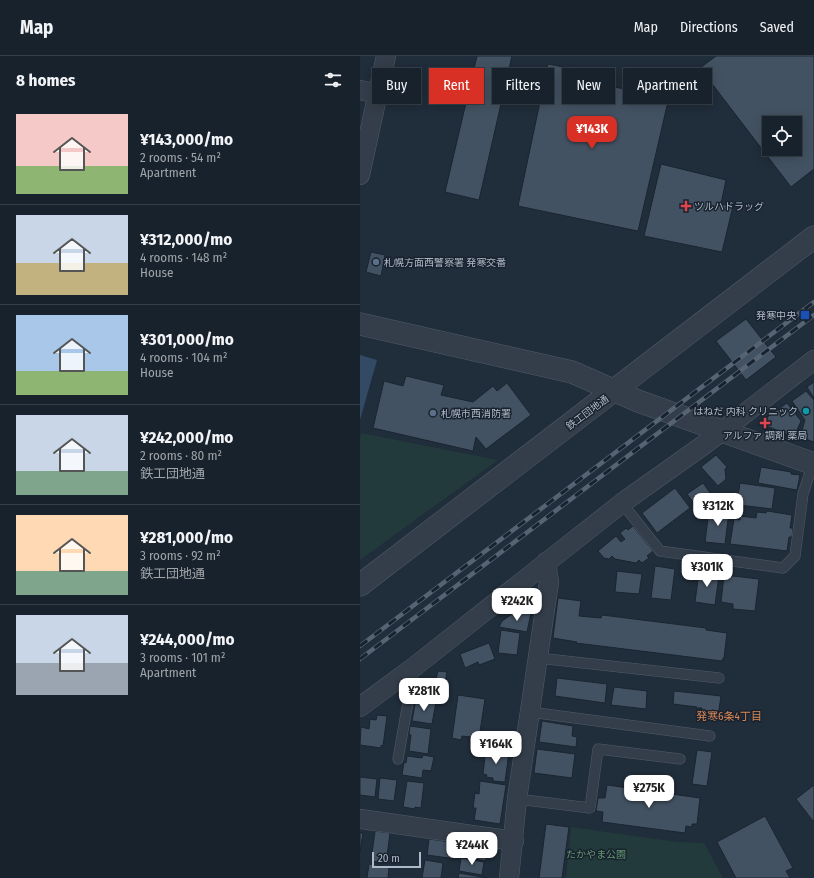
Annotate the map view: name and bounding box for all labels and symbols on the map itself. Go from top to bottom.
pin: ¥143K [564,116,620,150]
marker: ツルハドラッグ [681,201,691,211]
place label: ツルハドラッグ [694,201,764,213]
marker: 札幌方面西警察署 発寒交番 [371,257,381,267]
place label: 札幌方面西警察署 発寒交番 [384,257,506,269]
marker: 発寒中央 [799,309,811,321]
place label: 発寒中央 [756,310,797,322]
street label: 鉄工団地通 [564,393,611,433]
place label: はねだ 内科 クリニック [693,406,798,418]
marker: はねだ 内科 クリニック [801,406,811,416]
marker: 札幌市西消防署 [428,408,438,418]
place label: 札幌市西消防署 [441,408,511,420]
marker: アルファ 調剤 薬局 [760,418,770,428]
place label: アルファ 調剤 薬局 [723,430,807,442]
pin: ¥312K [690,493,746,527]
pin: ¥301K [679,554,735,588]
pin: ¥242K [489,588,545,622]
pin: ¥281K [396,678,452,712]
district label: 発寒6条4丁目 [696,710,762,723]
pin: ¥164K [468,731,524,765]
pin: ¥275K [621,775,677,809]
pin: ¥244K [444,832,500,866]
park label: たかやま公園 [566,849,626,861]
scale bar [372,850,421,869]

